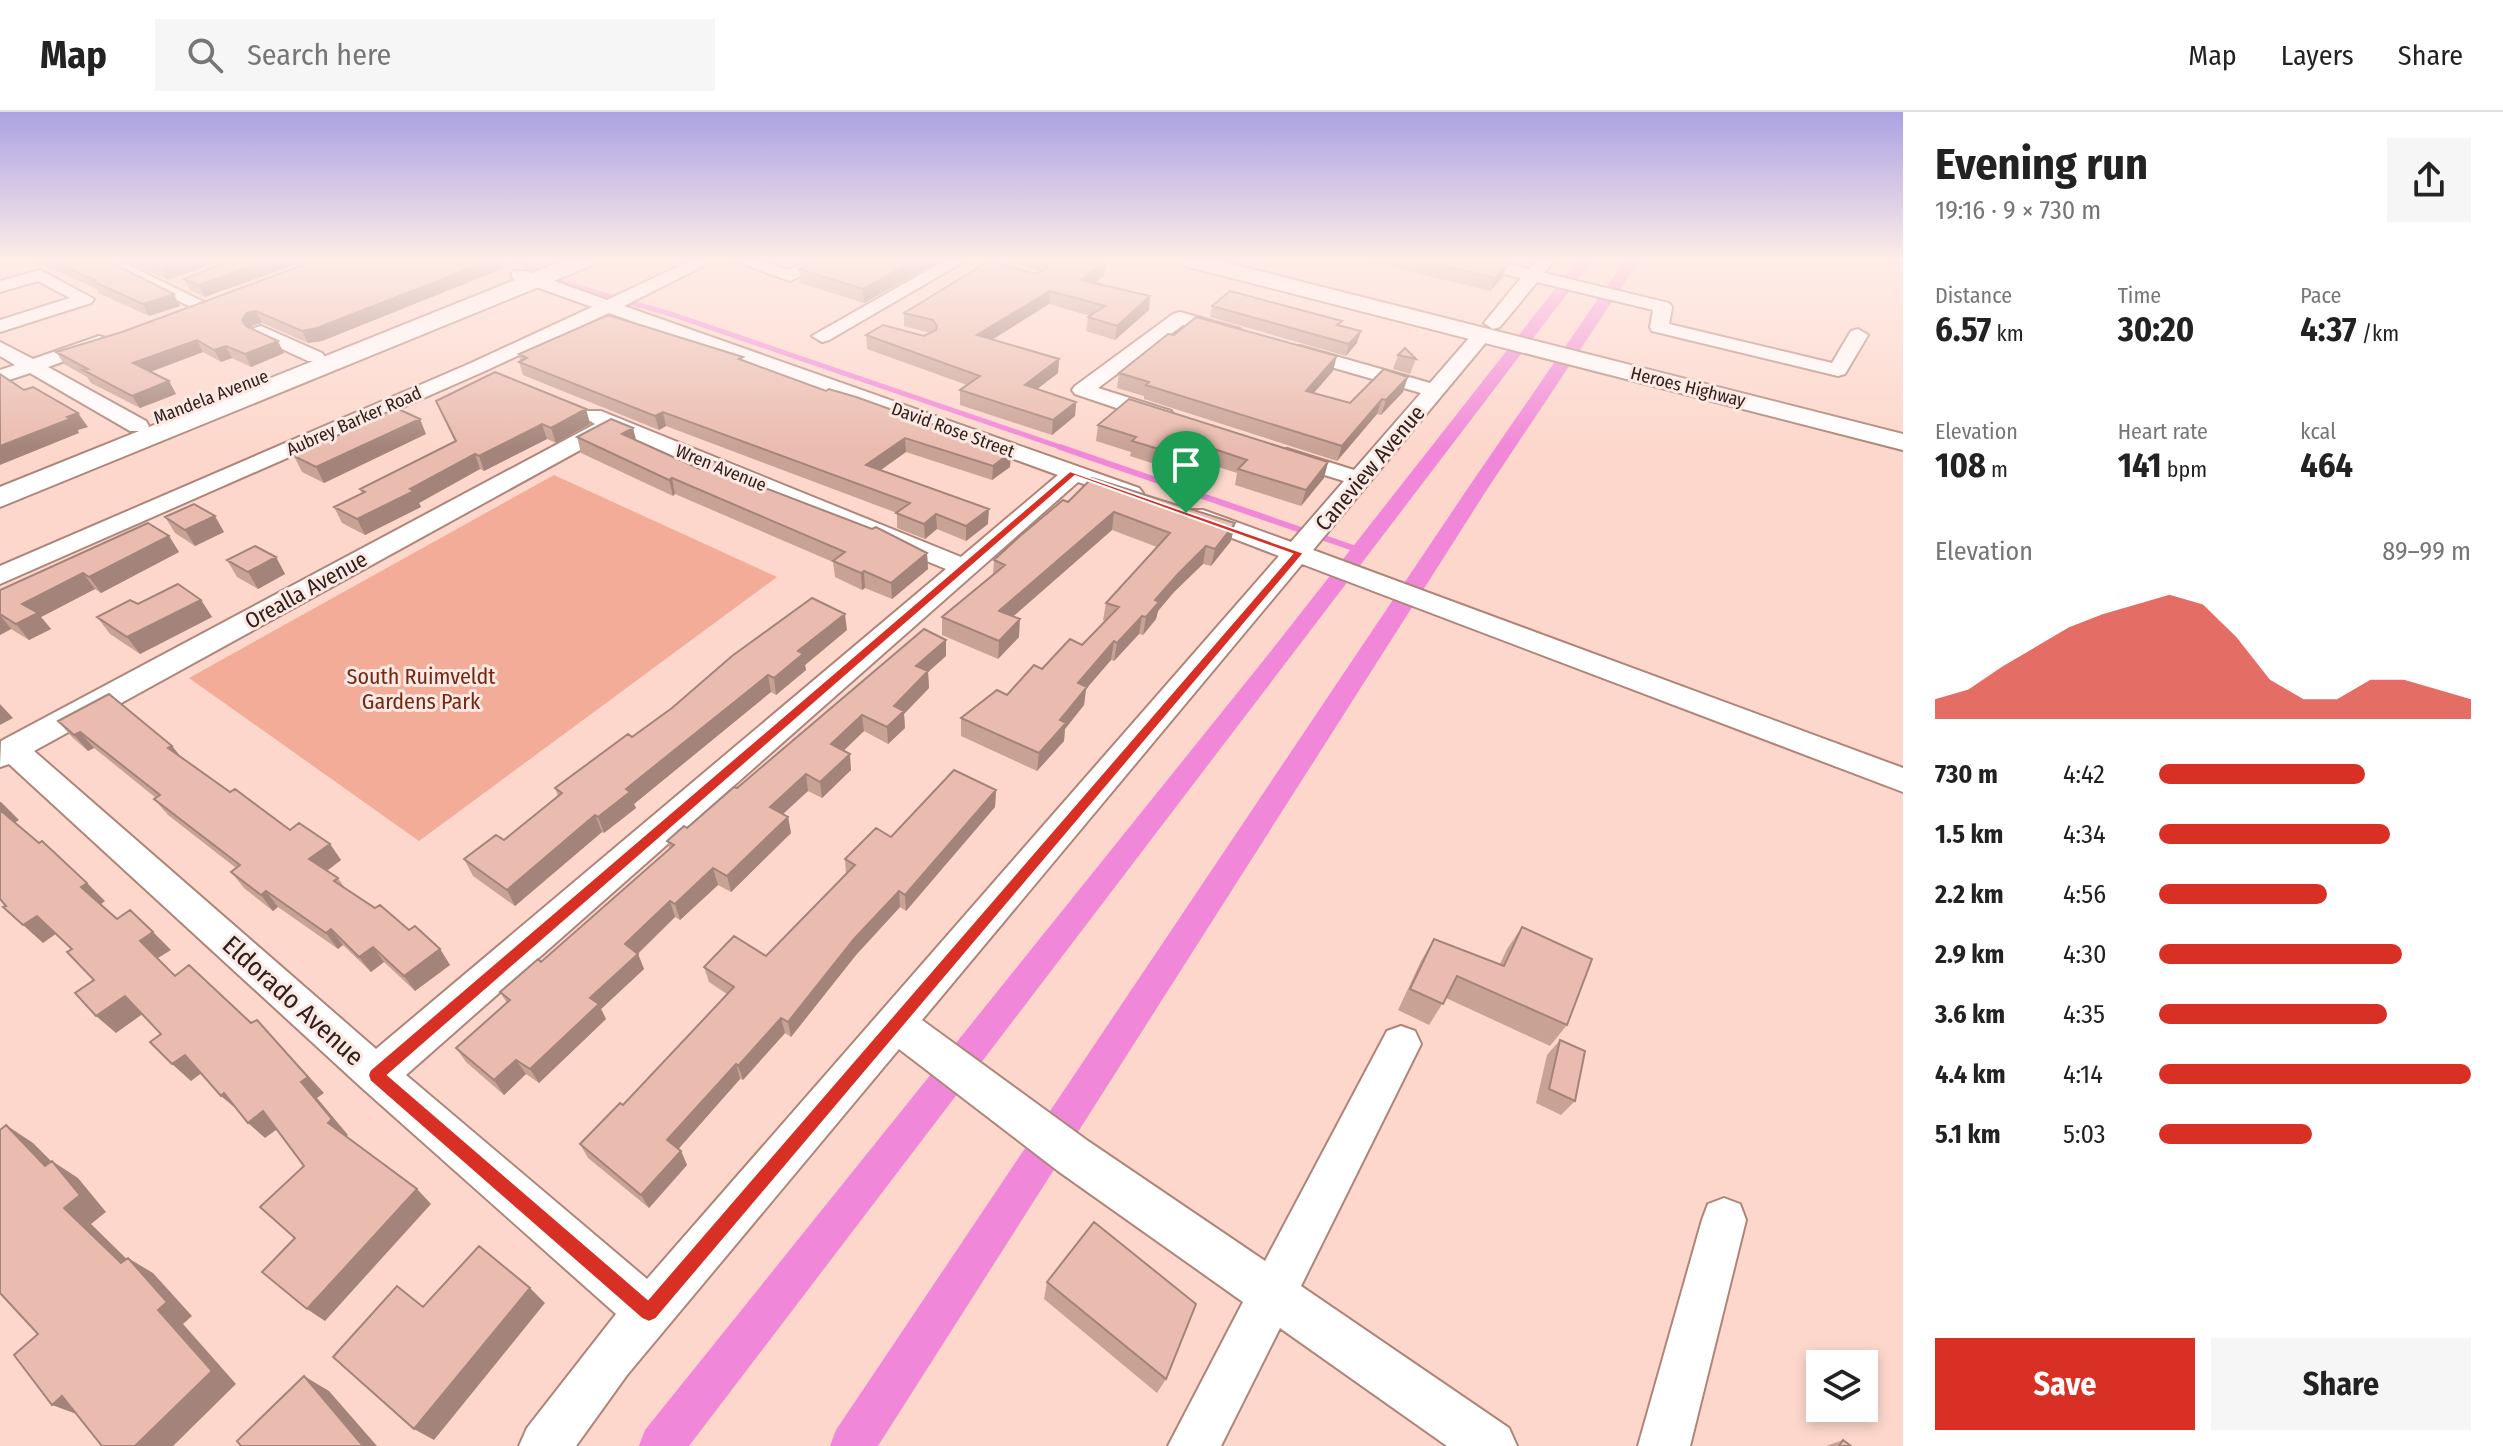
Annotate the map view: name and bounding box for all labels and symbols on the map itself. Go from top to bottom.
street label: Heroes Highway [1628,362,1748,412]
street label: Mandela Avenue [150,365,272,429]
street label: Aubrey Barker Road [283,381,425,461]
street label: David Rose Street [888,398,1018,462]
street label: Caneview Avenue [1310,400,1430,536]
pin [1152,431,1220,513]
street label: Wren Avenue [672,440,770,496]
street label: Orealla Avenue [240,545,372,635]
park label: South Ruimveldt Gardens Park [346,663,496,715]
street label: Eldorado Avenue [216,930,370,1072]

